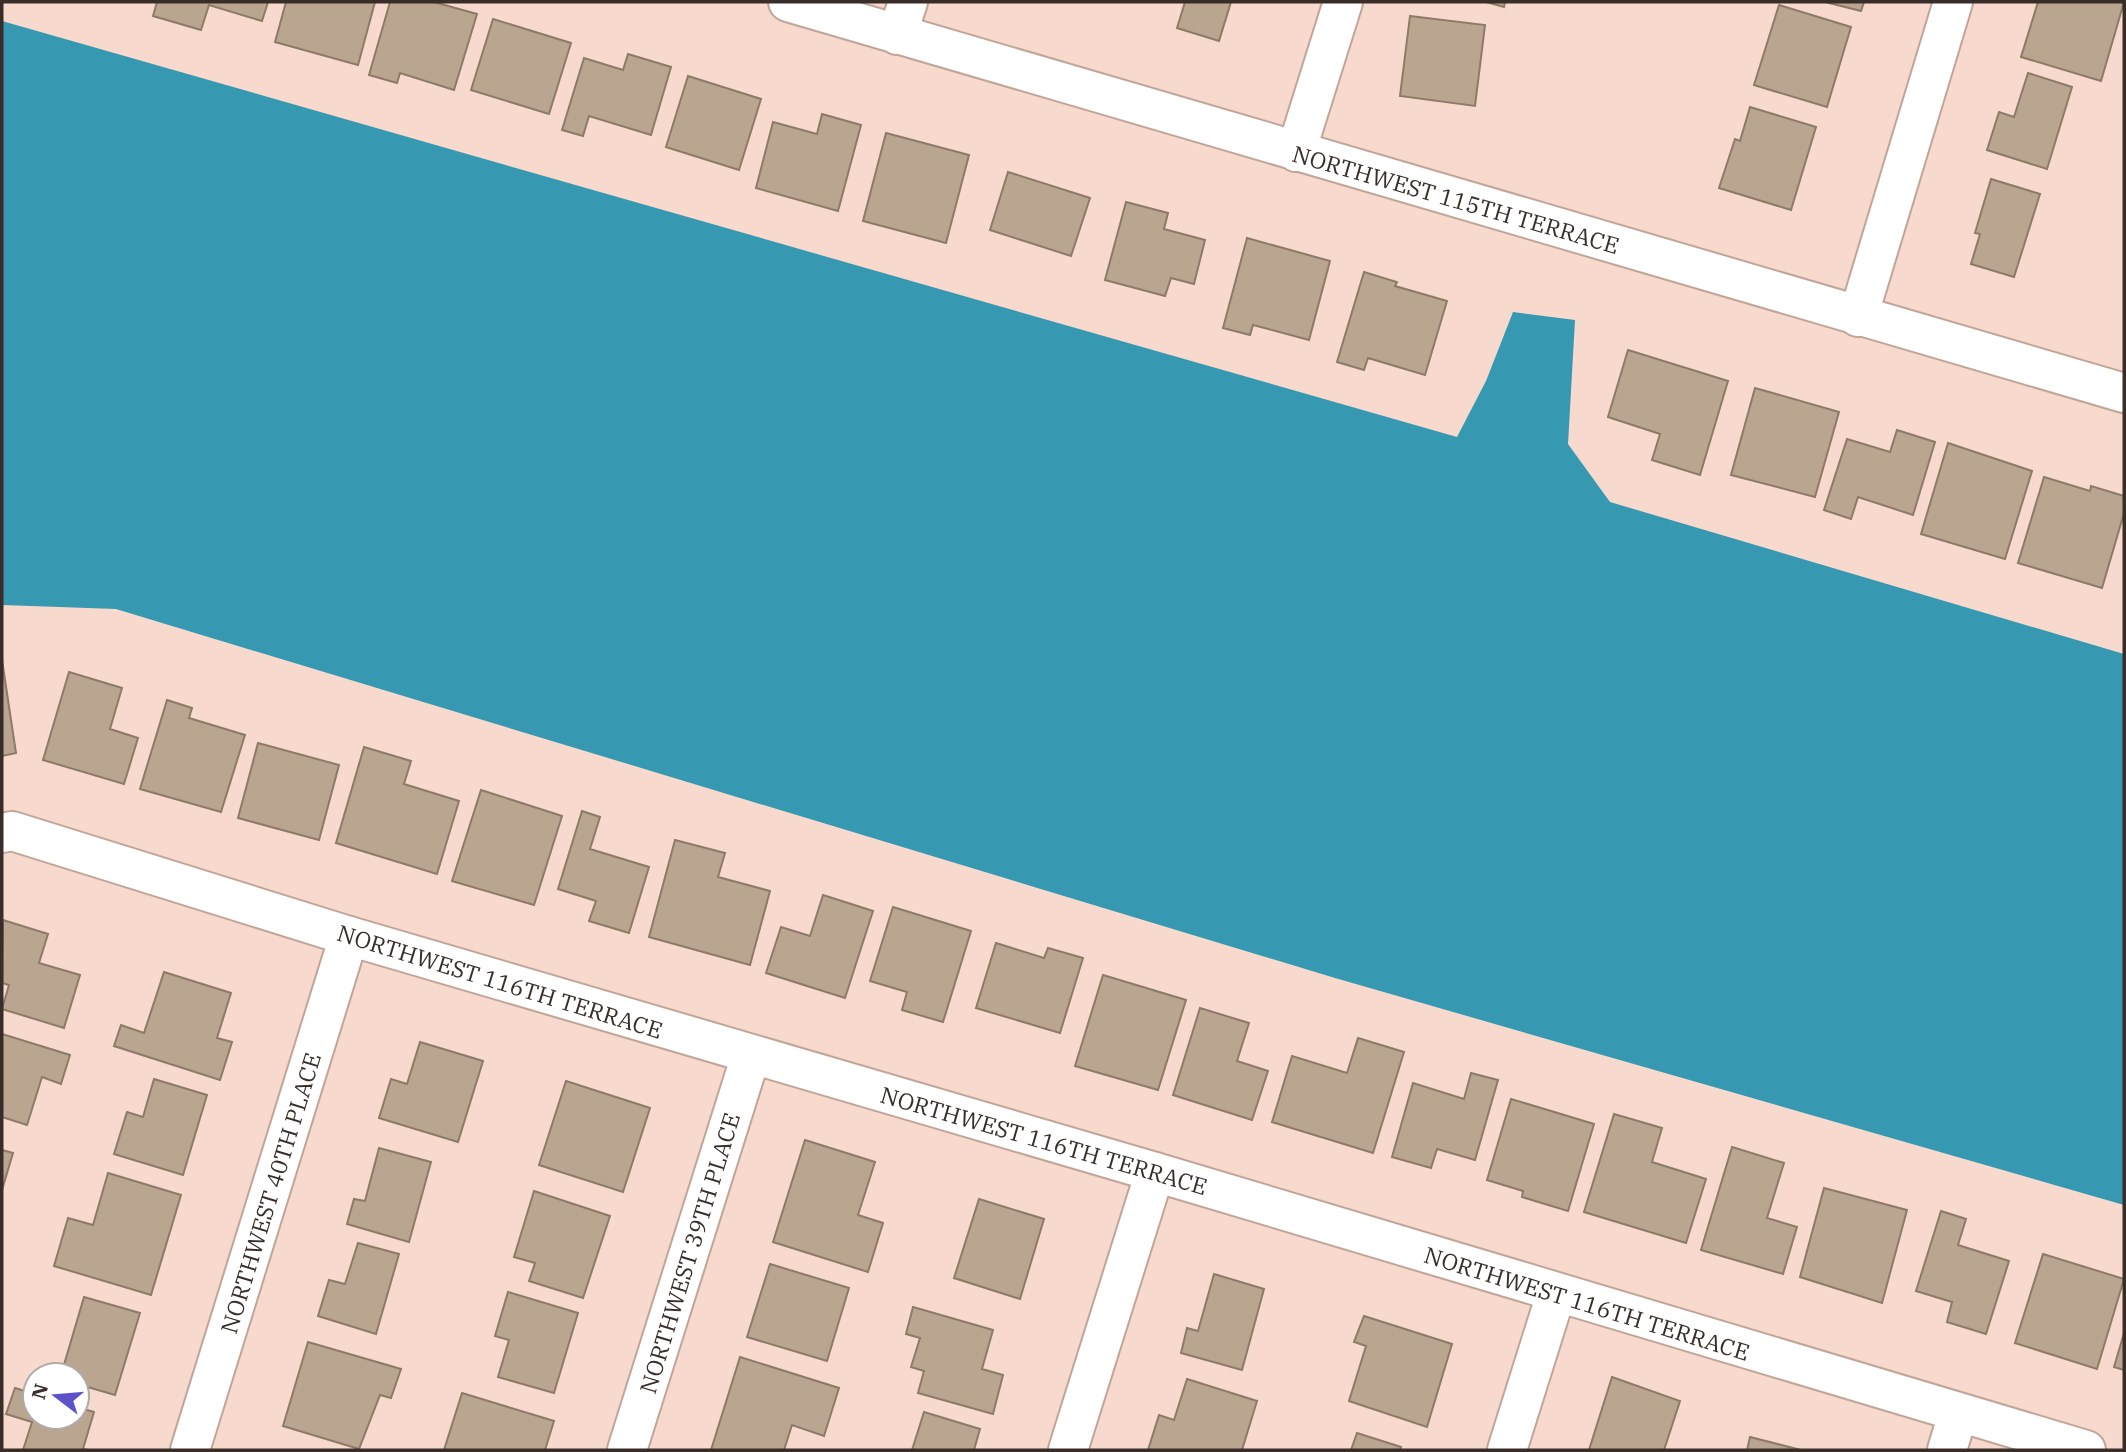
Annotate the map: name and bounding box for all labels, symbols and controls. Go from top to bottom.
street label: NORTHWEST 115TH TERRACE [1289,138,1623,260]
street label: NORTHWEST 116TH TERRACE [334,917,666,1045]
street label: NORTHWEST 40TH PLACE [213,1049,327,1337]
street label: NORTHWEST 116TH TERRACE [877,1079,1211,1201]
street label: NORTHWEST 39TH PLACE [632,1109,746,1397]
street label: NORTHWEST 116TH TERRACE [1421,1239,1753,1367]
north arrow [21,1361,91,1431]
text: N [26,1381,53,1402]

